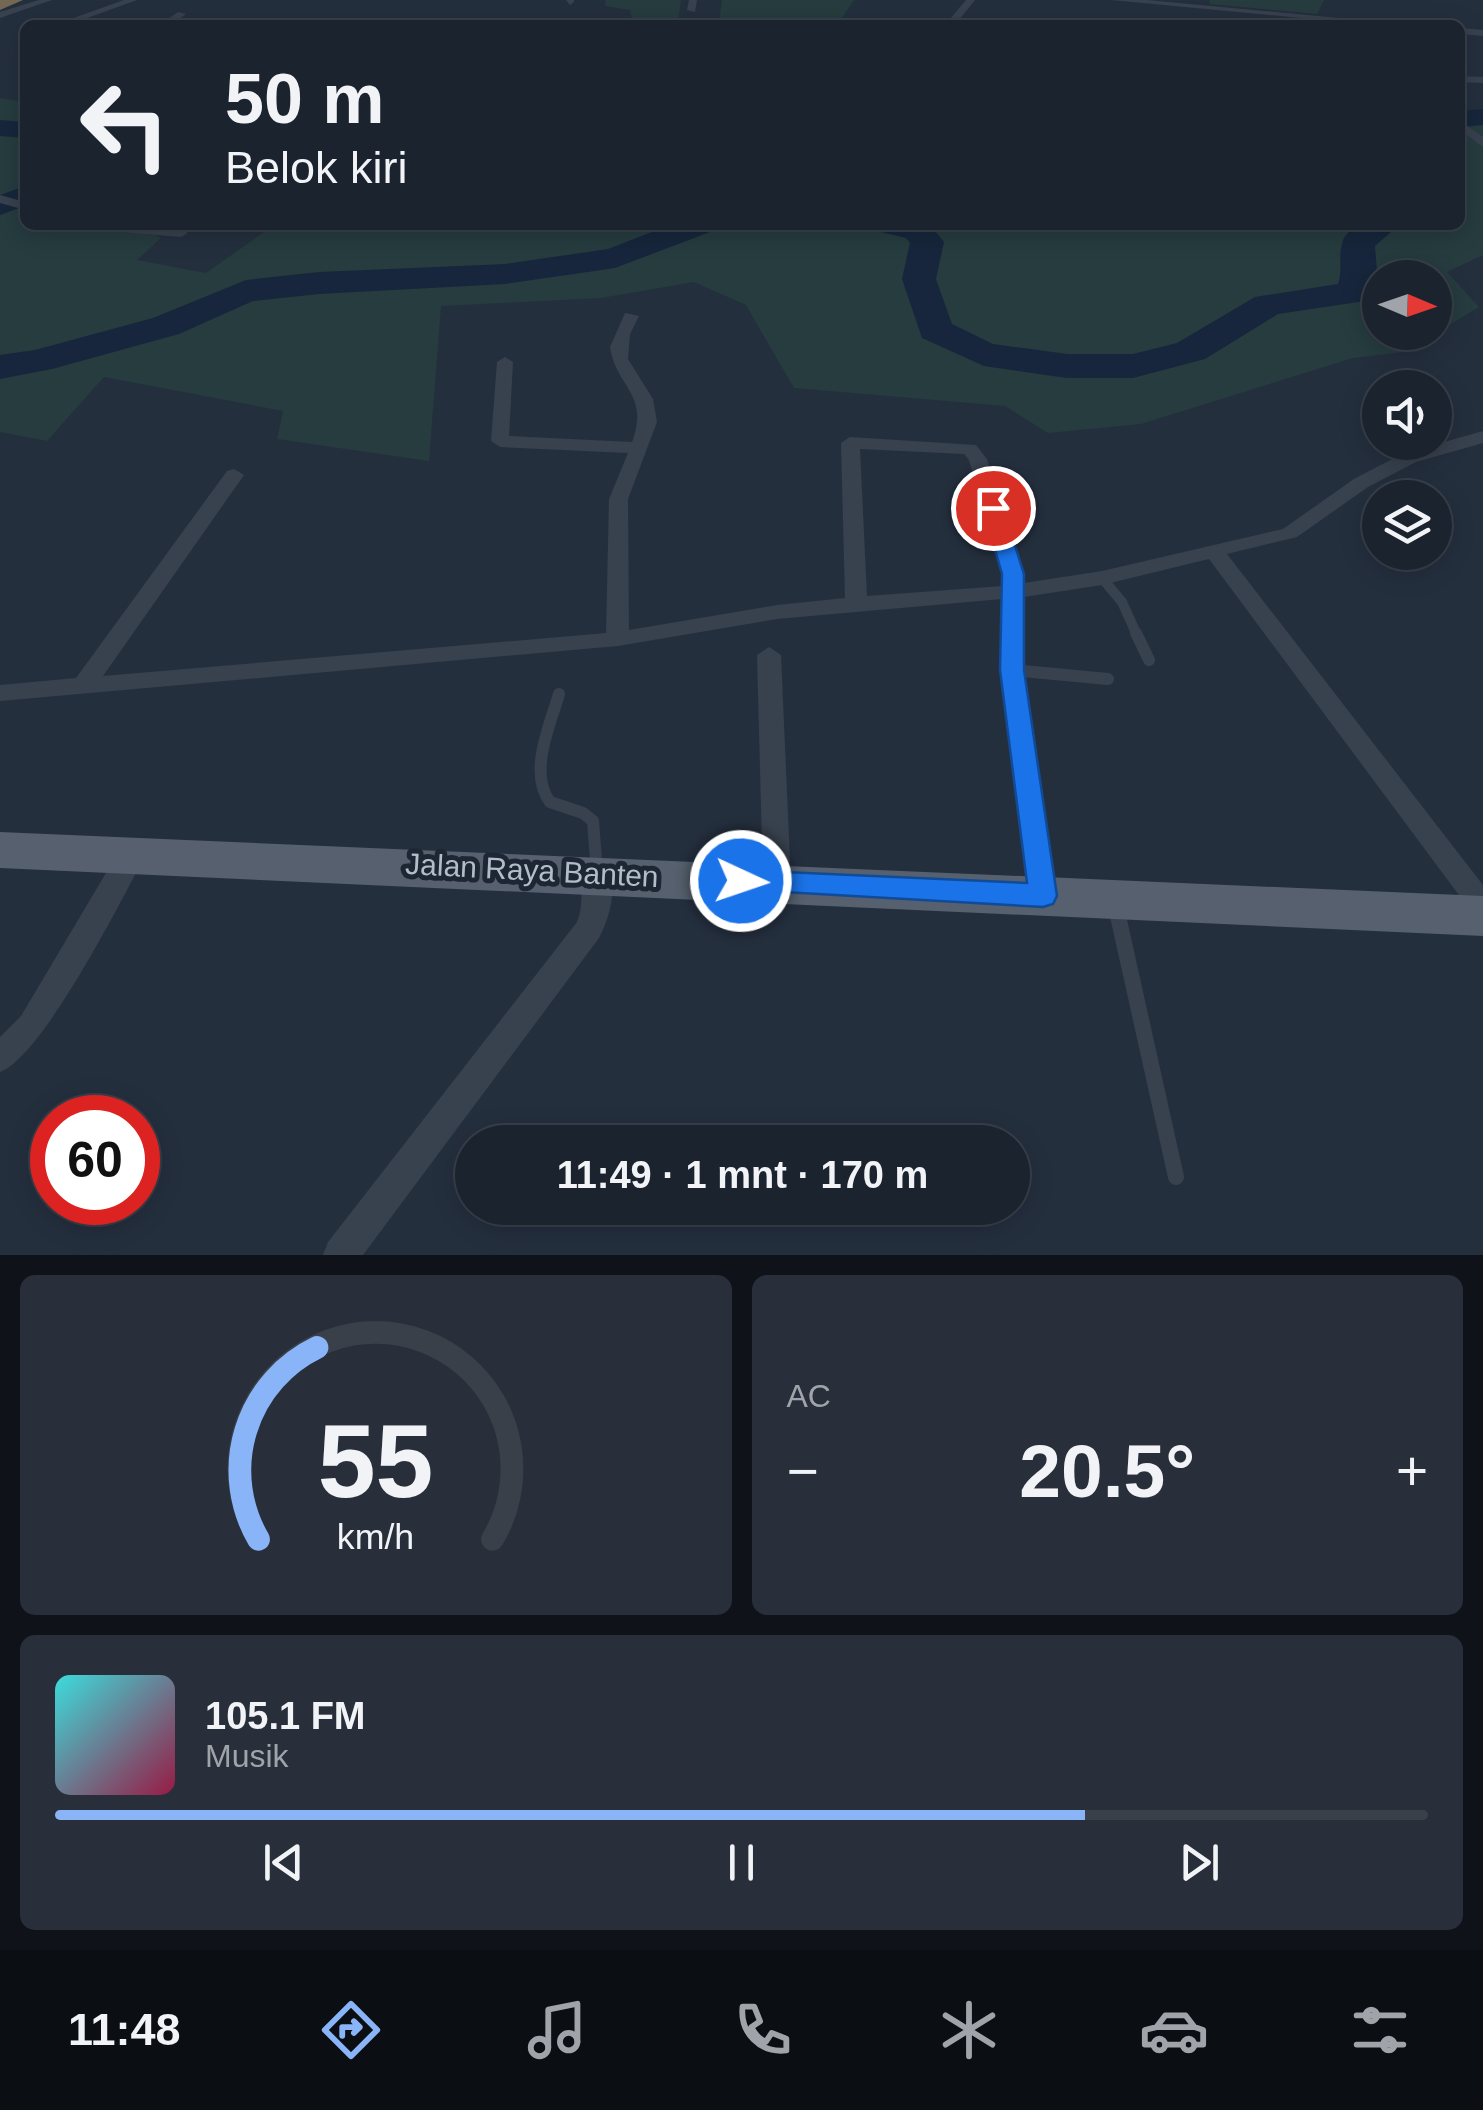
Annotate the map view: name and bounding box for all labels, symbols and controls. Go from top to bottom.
icon: left [60,60,190,190]
text: 50 m [225,60,385,138]
text: Belok kiri [225,142,408,193]
north arrow [1362,260,1452,350]
map controls [1362,260,1452,570]
button: sound [1362,370,1452,460]
pin [951,466,1036,551]
button: layers [1362,480,1452,570]
icon: arrive [966,481,1021,536]
position arrow [689,829,793,933]
street label: Jalan Raya Banten [405,847,659,893]
speed limit sign: 60 [30,1095,160,1225]
text: 11:49 · 1 mnt · 170 m [557,1154,928,1196]
text: AC [787,1378,831,1414]
text: 55 [318,1403,434,1519]
text: 20.5° [1019,1429,1195,1513]
text: − [787,1440,819,1502]
text: + [1396,1440,1428,1502]
text: km/h [337,1517,414,1557]
text: 105.1 FM [205,1695,366,1737]
text: Musik [205,1738,289,1774]
icon: previous [256,1835,311,1890]
icon: pause [714,1835,769,1890]
icon: next [1172,1835,1227,1890]
icon: directions [316,1995,386,2065]
icon: music [522,1995,592,2065]
icon: phone [728,1995,798,2065]
icon: climate [934,1995,1004,2065]
icon: car [1139,1995,1209,2065]
icon: filters [1345,1995,1415,2065]
text: 11:48 [68,2004,181,2055]

